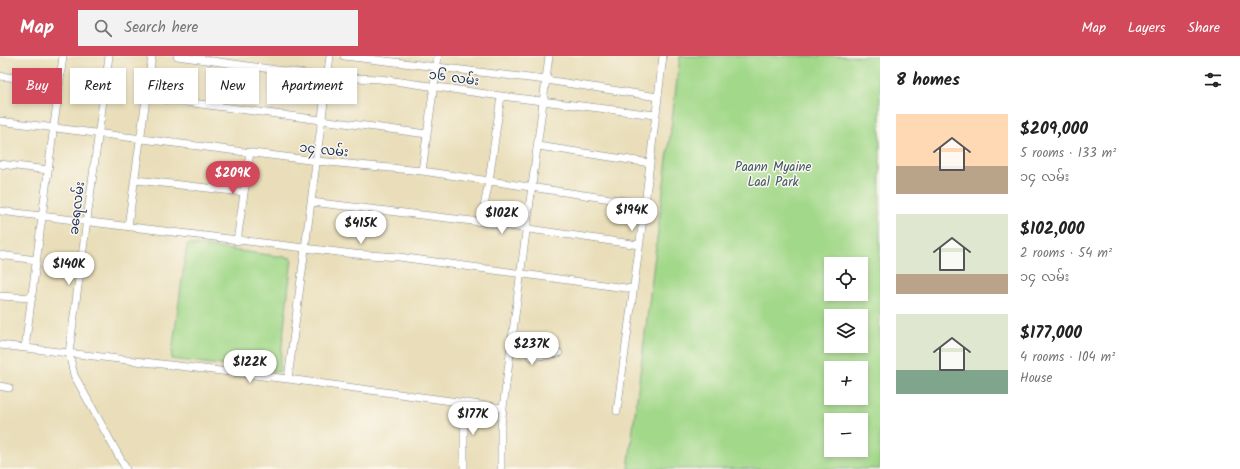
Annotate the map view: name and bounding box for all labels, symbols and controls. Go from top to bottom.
search box [78,10,358,46]
text: Map [20,13,54,43]
text: Search here [124,16,198,40]
icon: search [92,17,114,39]
text: Map [1082,17,1106,39]
text: Layers [1128,17,1166,39]
text: Share [1188,17,1220,39]
street label: ၁၆ လမ်း [427,65,480,92]
text: 8 homes [896,67,960,94]
chip: Buy [12,68,62,104]
chip: Rent [70,68,126,104]
chip: Filters [134,68,198,104]
chip: New [206,68,259,104]
chip: Apartment [267,68,357,104]
icon: filters [1202,69,1224,91]
text: $209,000 [1020,116,1088,143]
icon: home [928,130,976,178]
street label: ၁၄ လမ်း [298,137,349,164]
text: 5 rooms · 133 m² [1020,143,1116,164]
park label: Paann Myaine Laal Park [735,157,811,193]
pin: $209K [205,161,261,195]
text: $209K [215,163,251,184]
text: ၁၄ လမ်း [1020,167,1069,188]
street label: ခရေလမ်း [64,180,91,236]
pin: $194K [604,198,660,232]
text: $194K [615,200,649,221]
pin: $102K [474,201,530,235]
text: $102K [485,203,519,224]
pin: $415K [333,211,389,245]
text: $415K [344,213,378,234]
text: $102,000 [1020,216,1084,243]
icon: home [928,230,976,278]
text: 2 rooms · 54 m² [1020,243,1112,264]
pin: $140K [41,252,97,286]
text: $140K [52,254,86,275]
map controls [824,257,868,457]
button: locate [824,257,868,301]
text: ၁၄ လမ်း [1020,267,1069,288]
button: layers [824,309,868,353]
text: $177,000 [1020,320,1082,347]
icon: home [928,330,976,378]
pin: $237K [504,332,560,366]
text: $237K [514,334,550,355]
text: 4 rooms · 104 m² [1020,347,1115,368]
pin: $122K [222,350,278,384]
text: $122K [233,352,267,373]
button: + [824,361,868,405]
text: House [1020,368,1052,389]
pin: $177K [445,402,501,436]
text: $177K [457,404,489,425]
button: − [824,413,868,457]

